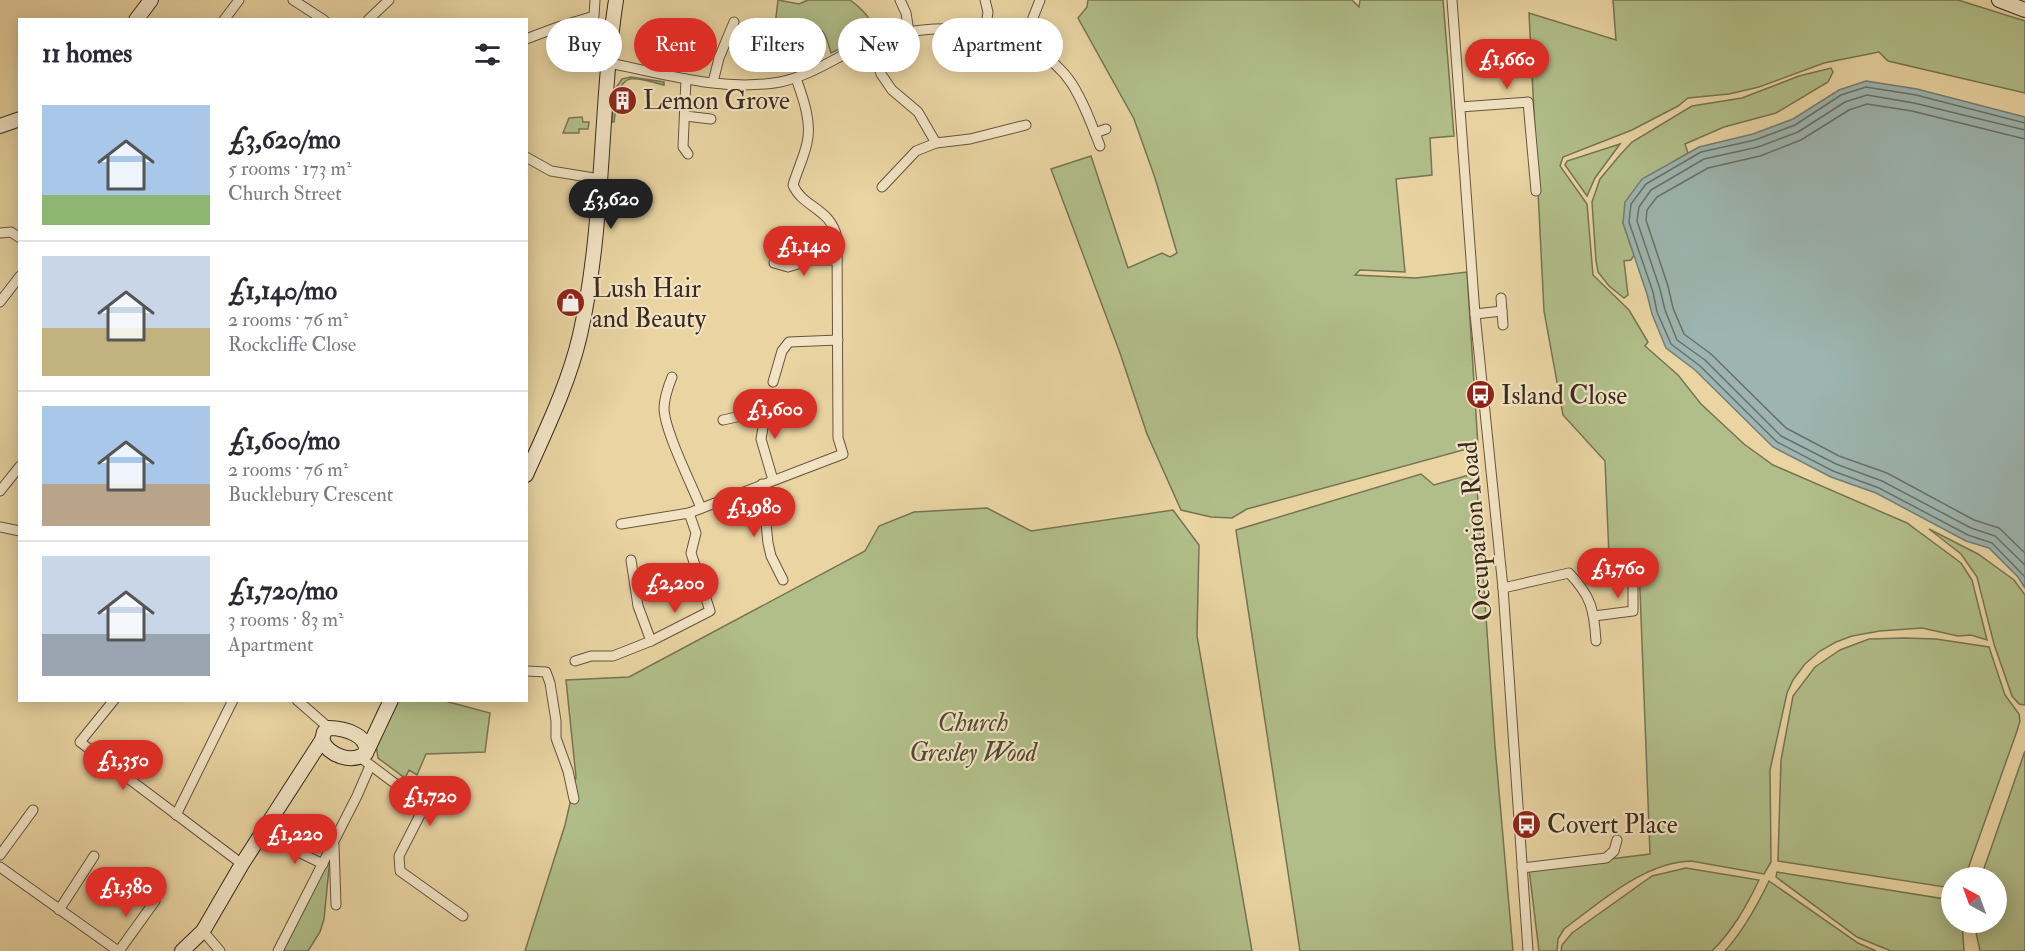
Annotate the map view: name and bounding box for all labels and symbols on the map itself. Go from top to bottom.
pin: £1,660 [1458,39,1556,90]
building icon: Lemon Grove [606,84,638,116]
place label: Lemon Grove [643,85,790,117]
pin: £3,620 [562,179,660,230]
pin: £1,140 [755,226,853,277]
place label: Lush Hair and Beauty [592,273,707,335]
shop icon: Lush Hair and Beauty [555,287,587,319]
bus stop icon: Island Close [1464,379,1496,411]
place label: Island Close [1501,380,1627,412]
pin: £1,600 [726,389,824,440]
street label: Occupation Road [1452,439,1501,622]
pin: £1,980 [705,487,803,538]
pin: £1,760 [1569,548,1667,599]
pin: £2,200 [626,563,724,614]
park label: Church Gresley Wood [909,707,1039,769]
pin: £1,350 [74,740,172,791]
pin: £1,720 [381,776,479,827]
bus stop icon: Covert Place [1510,808,1542,840]
place label: Covert Place [1547,809,1678,841]
pin: £1,220 [246,814,344,865]
pin: £1,380 [77,867,175,918]
north arrow [1941,867,2007,933]

